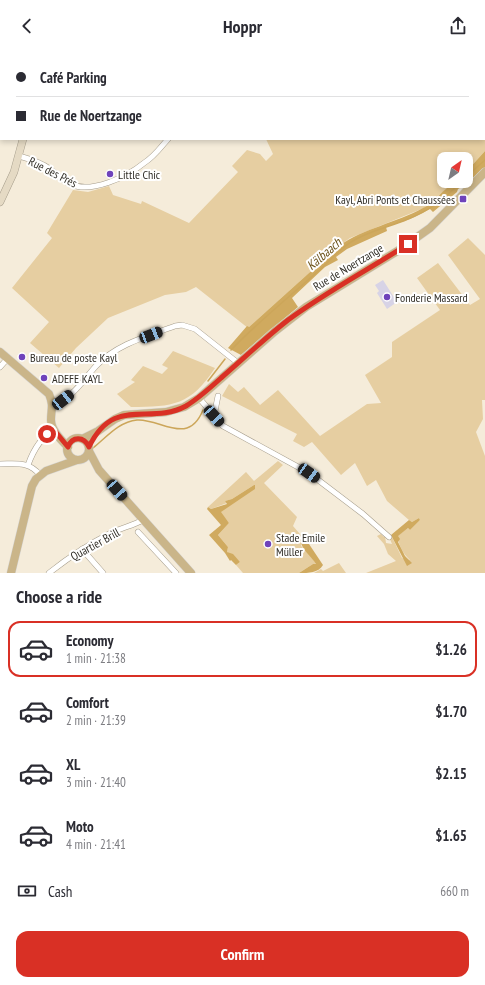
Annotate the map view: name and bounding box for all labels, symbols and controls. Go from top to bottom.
icon: back [16,15,38,37]
text: Hoppr [223,15,262,38]
icon: share [447,15,469,37]
text: Café Parking [40,68,107,87]
text: Rue de Noertzange [40,106,142,125]
north arrow [437,152,473,188]
map controls [437,152,473,188]
street label: Rue des Prés [26,153,80,191]
place label: Little Chic [118,167,161,182]
marker: Little Chic [105,169,115,179]
place label: Kayl, Abri Ponts et Chaussées [335,192,455,207]
marker: Kayl, Abri Ponts et Chaussées [458,194,468,204]
water label: Kälbaach [303,233,346,274]
route end [399,235,417,253]
street label: Rue de Noertzange [310,240,386,294]
place label: Fonderie Massard [395,290,468,305]
marker: Fonderie Massard [382,292,392,302]
car [138,325,164,345]
place label: Bureau de poste Kayl [30,350,117,365]
marker: Bureau de poste Kayl [17,352,27,362]
place label: ADEFE KAYL [52,371,103,386]
marker: ADEFE KAYL [39,373,49,383]
car [50,388,76,412]
car [202,403,226,429]
route start [38,425,56,443]
car [296,461,322,485]
car [105,477,129,503]
street label: Quartier Brill [68,524,122,564]
place label: Stade Emile Müller [276,530,325,559]
marker: Stade Emile Müller [263,539,273,549]
text: Choose a ride [16,585,102,608]
icon: car [18,631,54,667]
text: Economy [66,631,114,650]
text: $1.26 [435,640,467,659]
text: 1 min · 21:38 [66,650,126,667]
icon: car [18,693,54,729]
text: Comfort [66,693,109,712]
text: $1.70 [435,702,467,721]
text: 2 min · 21:39 [66,712,126,729]
icon: car [18,755,54,791]
text: XL [66,755,80,774]
text: $2.15 [435,764,467,783]
text: 3 min · 21:40 [66,774,126,791]
icon: car [18,817,54,853]
text: Moto [66,817,94,836]
text: $1.65 [435,826,467,845]
text: 4 min · 21:41 [66,836,126,853]
icon: cash [16,880,38,902]
text: Cash [48,882,72,901]
text: 660 m [440,883,469,900]
button: Confirm [16,931,469,977]

